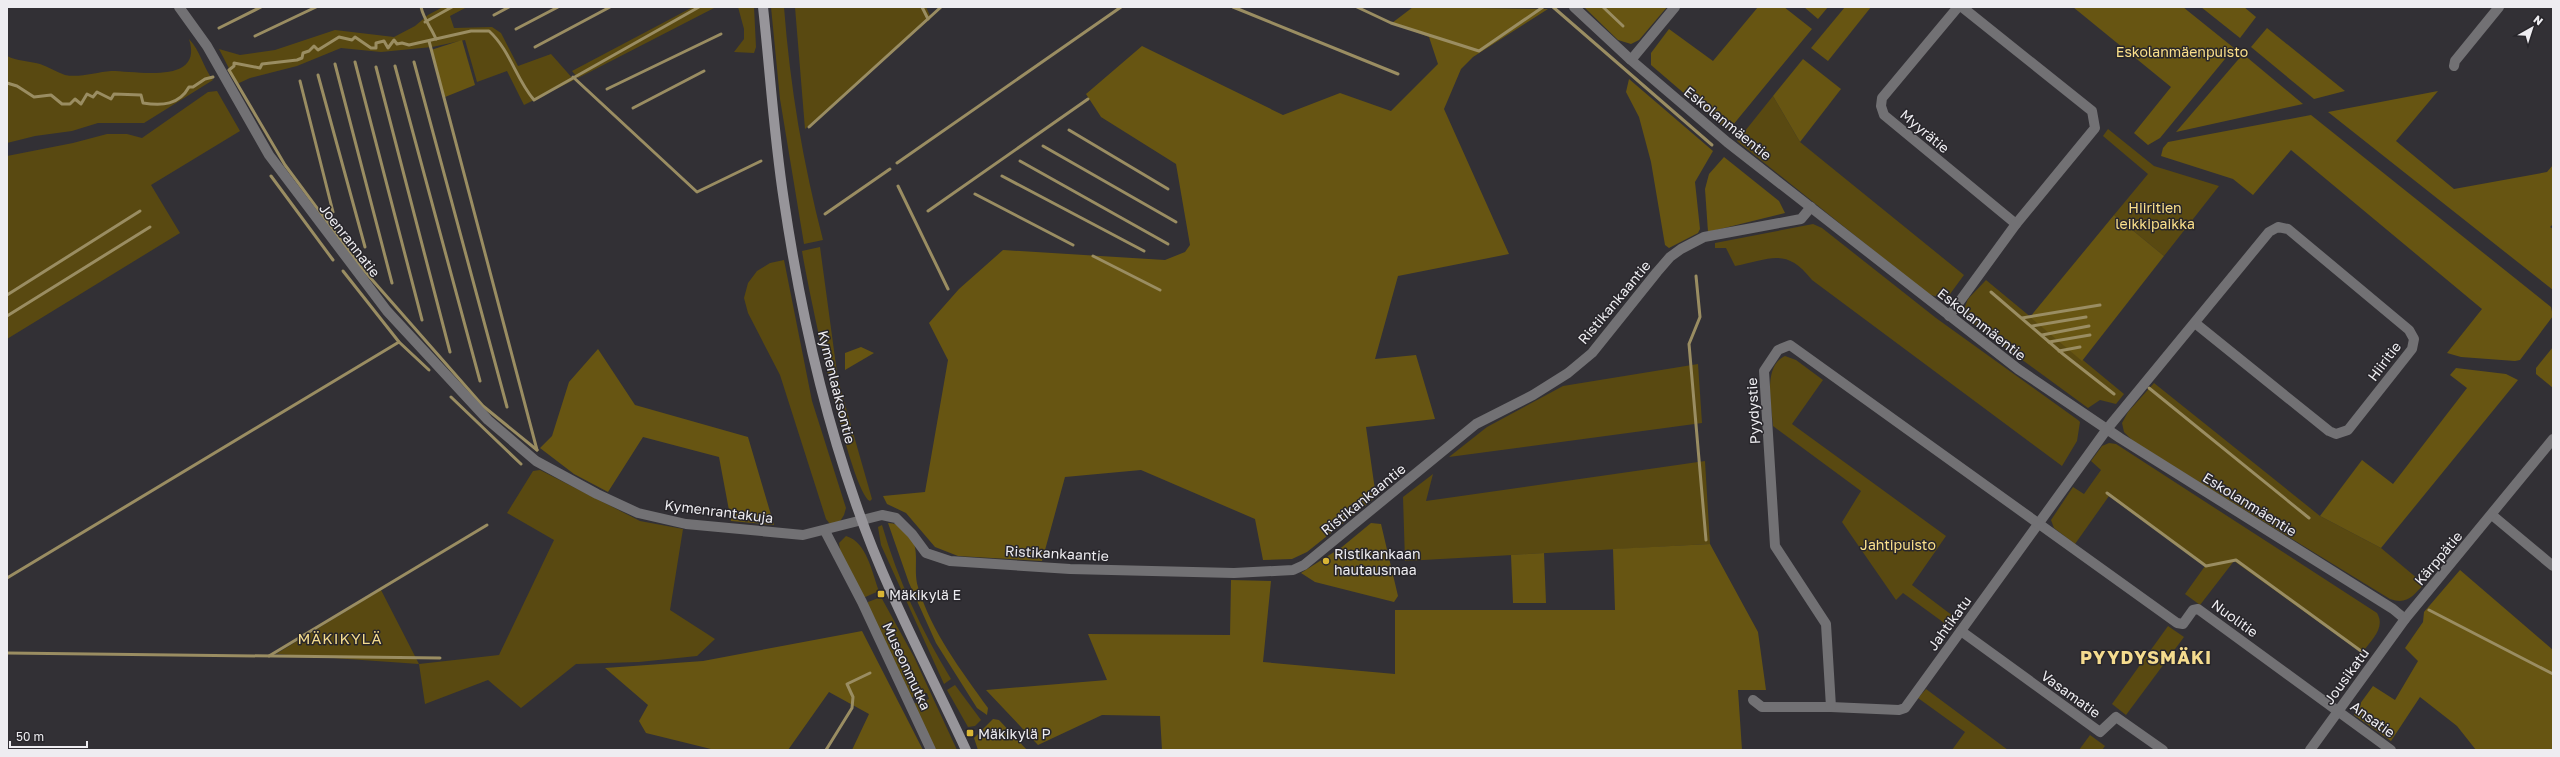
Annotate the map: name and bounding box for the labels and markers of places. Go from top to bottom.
place label: Ristikankaan hautausmaa [1334,545,1421,578]
marker: Ristikankaan hautausmaa [1321,556,1331,566]
place label: Mäkikylä E [889,586,961,603]
marker: Mäkikylä E [876,589,886,599]
place label: Mäkikylä P [978,725,1051,742]
marker: Mäkikylä P [965,728,975,738]

